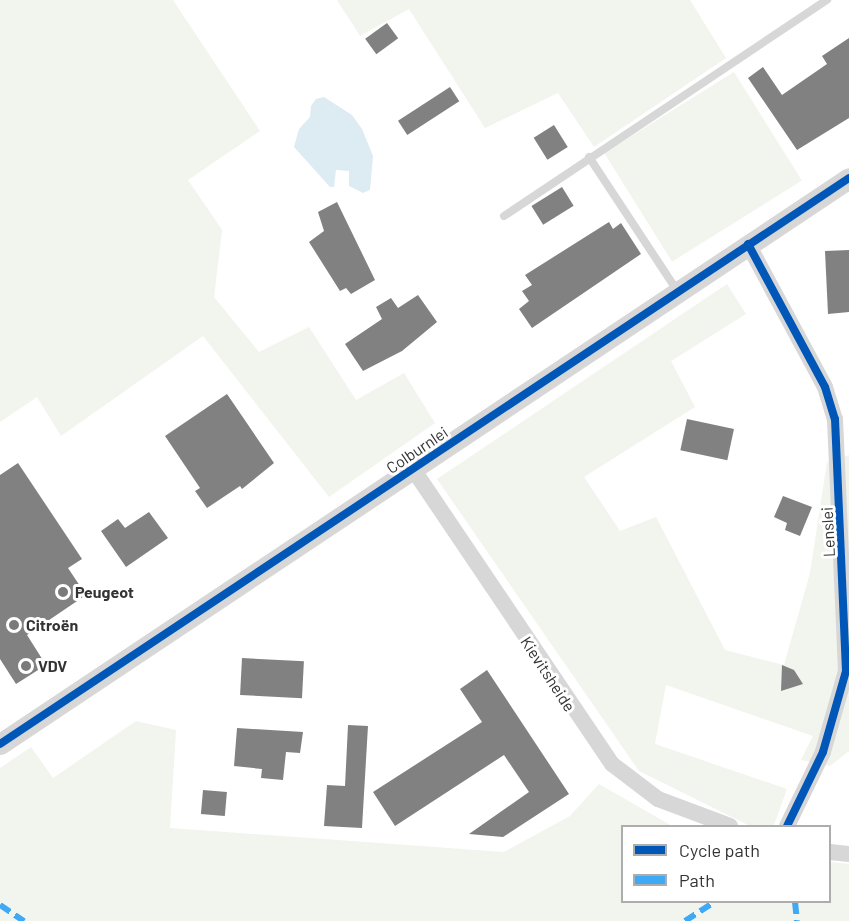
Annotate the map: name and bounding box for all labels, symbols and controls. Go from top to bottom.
street label: Colburnlei [383,422,451,478]
street label: Lenslei [817,506,839,558]
place label: Peugeot [75,582,134,602]
marker: Peugeot [56,585,70,599]
place label: Citroën [26,615,78,635]
marker: Citroën [7,618,21,632]
street label: Kievitsheide [517,633,579,715]
place label: VDV [38,656,67,676]
marker: VDV [19,659,33,673]
legend [621,825,831,903]
text: Cycle path [679,839,760,861]
text: Path [679,869,715,891]

